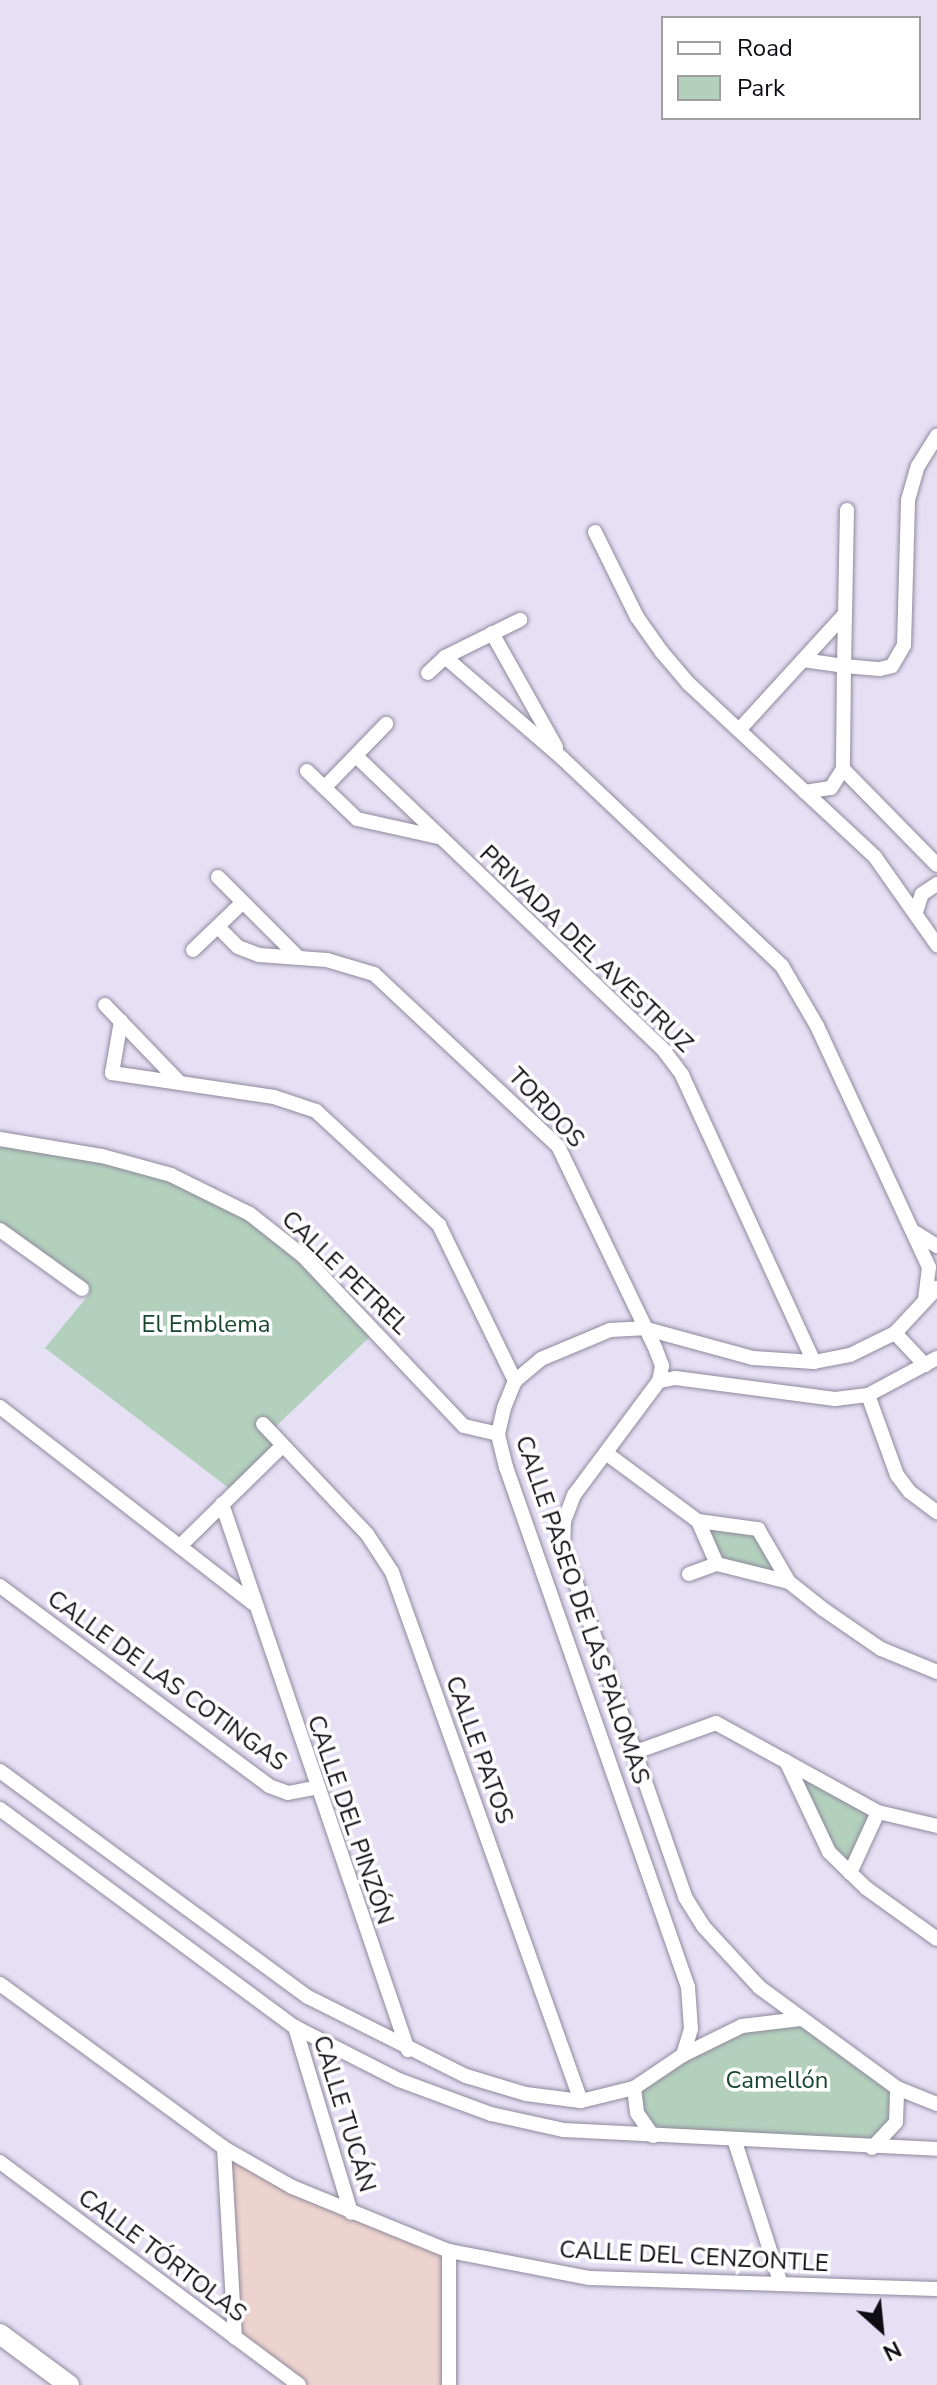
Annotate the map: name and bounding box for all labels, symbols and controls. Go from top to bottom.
legend [661,16,921,120]
text: Road [737,32,793,64]
text: Park [737,72,785,104]
street label: PRIVADA DEL AVESTRUZ [473,840,699,1058]
street label: TORDOS [502,1062,590,1154]
street label: CALLE PETREL [275,1205,415,1341]
park label: El Emblema [142,1311,270,1339]
street label: CALLE PASEO DE LAS PALOMAS [509,1432,655,1788]
street label: CALLE DE LAS COTINGAS [42,1584,292,1778]
street label: CALLE PATOS [439,1672,519,1828]
street label: CALLE DEL PINZÓN [301,1712,399,1928]
street label: CALLE TUCÁN [306,2032,382,2196]
park label: Camellón [726,2067,828,2095]
street label: CALLE TÓRTOLAS [72,2183,252,2329]
street label: CALLE DEL CENZONTLE [559,2236,829,2278]
north arrow [841,2289,921,2369]
text: N [878,2333,906,2367]

